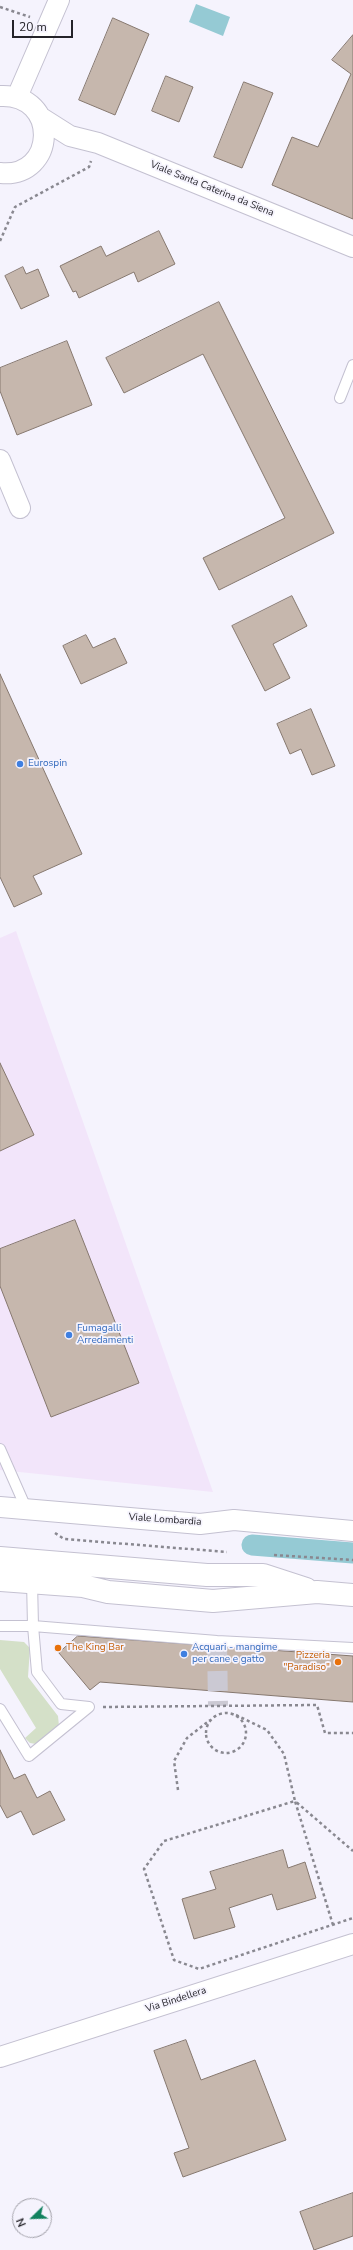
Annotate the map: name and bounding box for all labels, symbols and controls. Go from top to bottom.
scale bar [14,12,75,38]
text: 20 m [19,19,47,35]
street label: Viale Santa Caterina da Siena [148,159,276,219]
place label: Eurospin [28,758,67,770]
marker: Eurospin [15,759,25,769]
place label: Fumagalli Arredamenti [77,1323,133,1346]
marker: Fumagalli Arredamenti [64,1330,74,1340]
street label: Viale Lombardia [128,1511,202,1529]
place label: The King Bar [66,1642,124,1654]
place label: Acquari - mangime per cane e gatto [192,1642,277,1666]
marker: The King Bar [53,1643,63,1653]
marker: Acquari - mangime per cane e gatto [179,1649,189,1659]
place label: Pizzeria "Paradiso" [283,1650,330,1674]
marker: Pizzeria "Paradiso" [333,1657,343,1667]
street label: Via Bindellera [144,1985,208,2015]
north arrow [12,2198,52,2238]
text: N [13,2216,30,2229]

